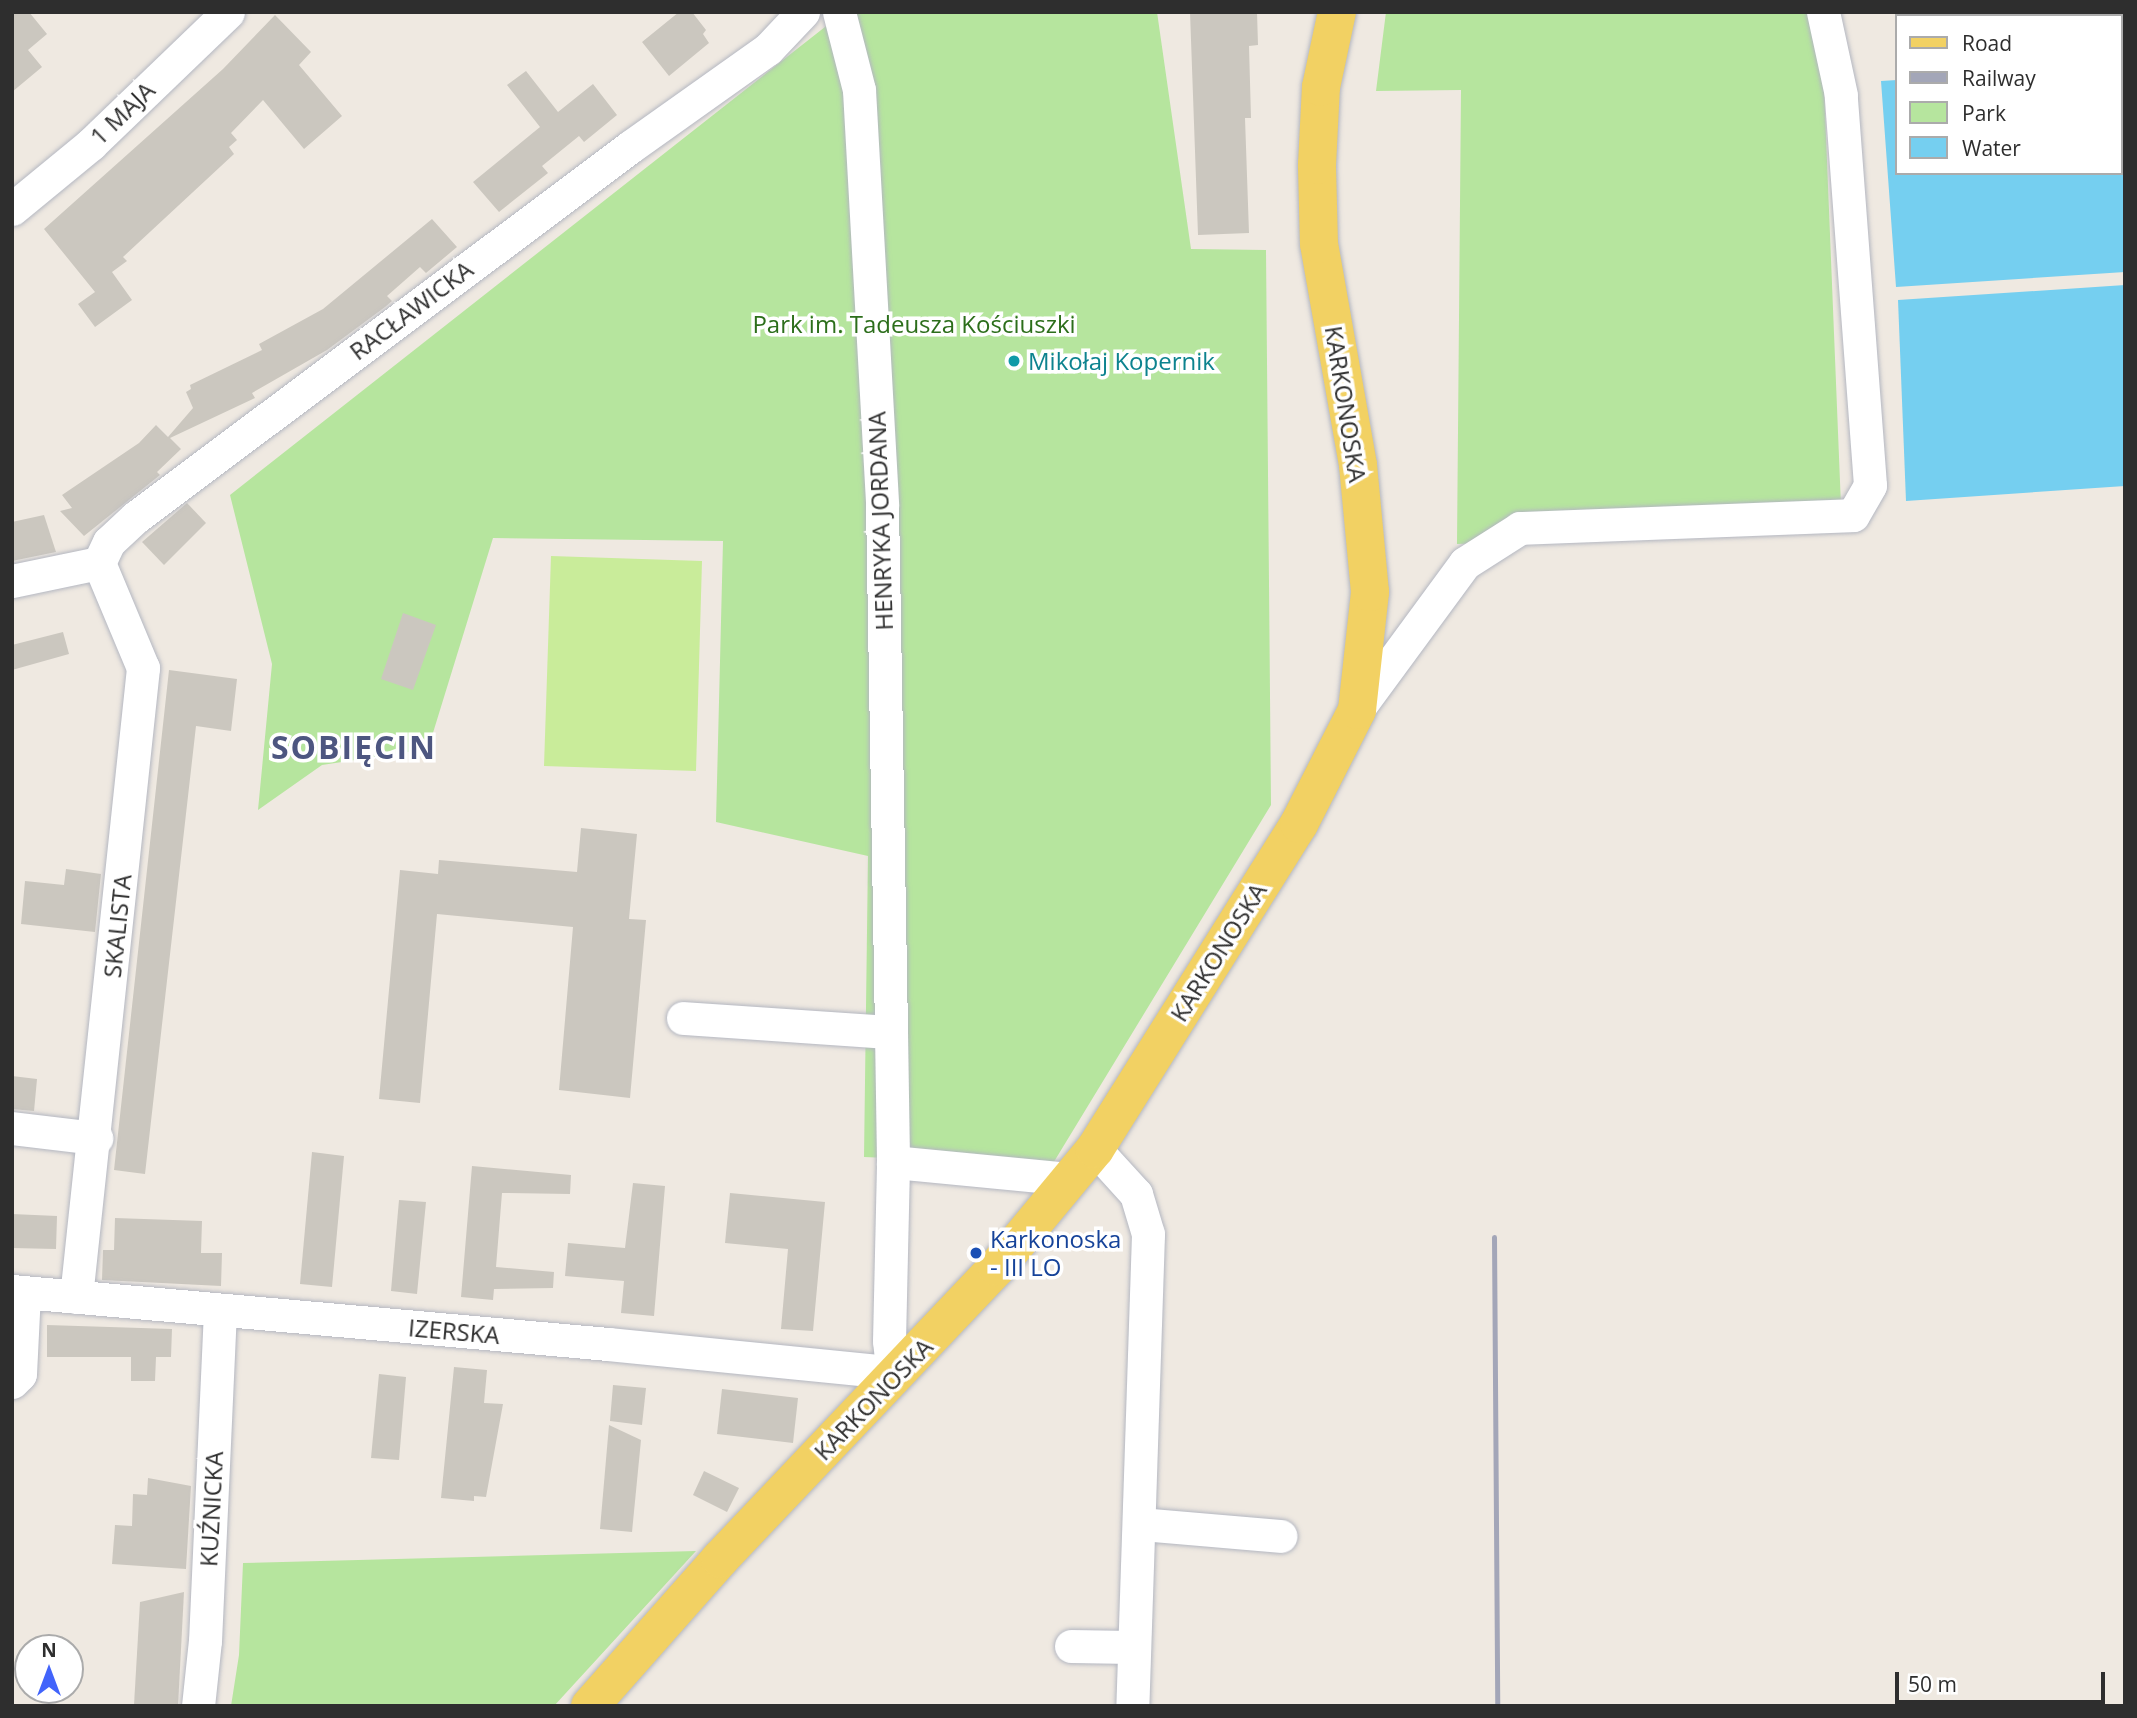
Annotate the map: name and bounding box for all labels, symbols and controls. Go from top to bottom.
legend [1896,14,2123,175]
text: Road [1962,29,2012,57]
text: Railway [1962,64,2036,92]
street label: 1 MAJA [84,75,160,151]
text: Park [1962,99,2006,127]
text: Water [1962,134,2021,162]
street label: RACŁAWICKA [344,254,478,366]
park label: Park im. Tadeusza Kościuszki [752,310,1076,338]
street label: KARKONOSKA [1319,324,1373,484]
place label: Mikołaj Kopernik [1028,347,1215,375]
marker: Mikołaj Kopernik [1006,353,1022,369]
street label: HENRYKA JORDANA [862,411,898,631]
district label: SOBIĘCIN [272,728,436,766]
street label: SKALISTA [97,873,137,979]
street label: KARKONOSKA [1164,877,1272,1027]
place label: Karkonoska - III LO [990,1225,1121,1281]
marker: Karkonoska - III LO [968,1245,984,1261]
street label: IZERSKA [407,1313,501,1349]
street label: KARKONOSKA [808,1332,938,1466]
street label: KUŹNICKA [194,1450,228,1568]
north arrow [14,1634,84,1704]
text: N [41,1637,57,1663]
scale bar [1899,1658,2109,1702]
text: 50 m [1908,1670,1957,1698]

